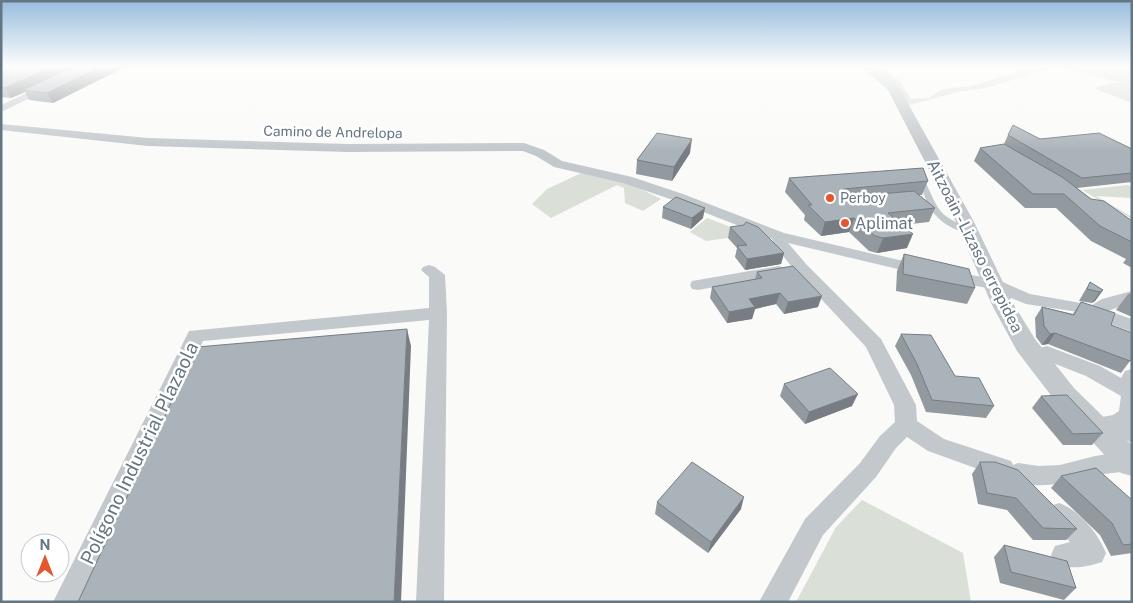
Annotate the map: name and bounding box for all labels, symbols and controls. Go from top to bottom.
street label: Camino de Andrelopa [263,123,403,141]
street label: Aitzoain - Lizaso errepidea [923,156,1027,336]
place label: Perboy [840,190,886,206]
marker: Perboy [824,192,836,204]
place label: Aplimat [855,214,913,233]
marker: Aplimat [839,217,851,229]
street label: Polígono Industrial Plazaola [75,338,203,568]
north arrow [20,533,70,583]
text: N [40,537,50,553]

